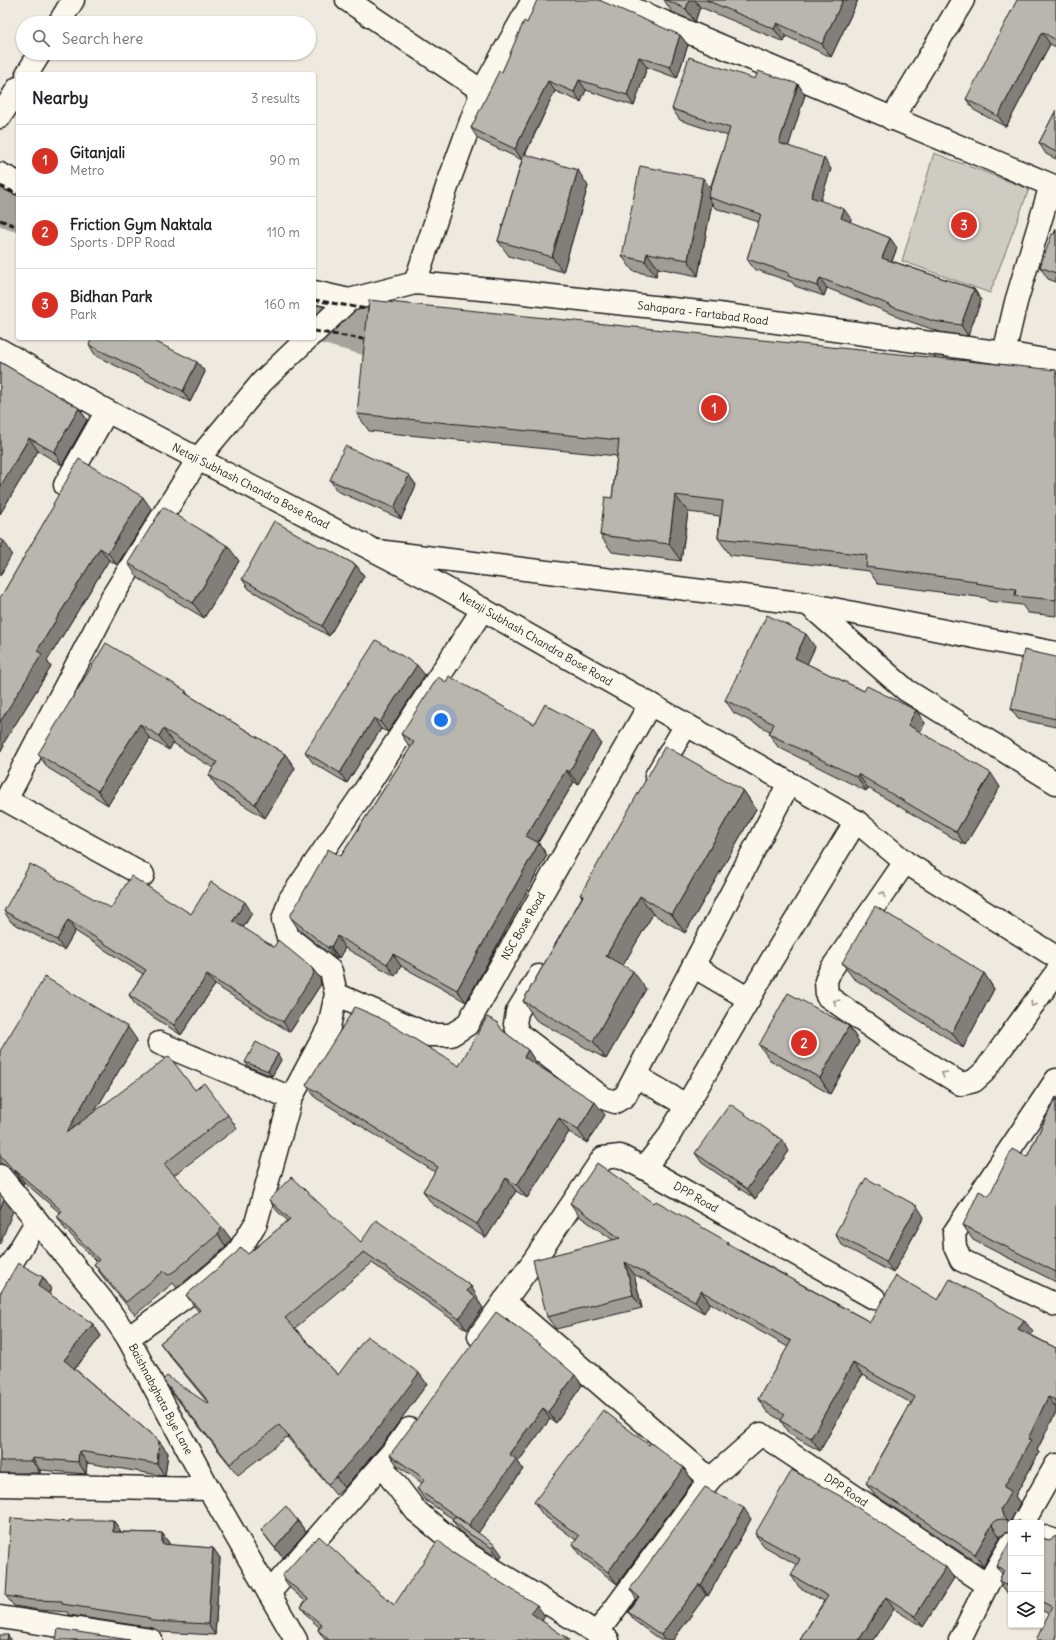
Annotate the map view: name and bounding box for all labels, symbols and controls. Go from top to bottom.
search box [16,16,316,60]
icon: search [30,27,52,49]
text: Search here [62,29,143,48]
text: Nearby [32,87,88,109]
text: 3 results [251,90,300,107]
text: Gitanjali [70,143,125,162]
text: 1 [42,152,48,169]
text: 90 m [269,152,300,169]
text: Metro [70,162,104,179]
pin: 3 [951,210,977,240]
text: Friction Gym Naktala [70,215,212,234]
text: 2 [41,224,49,241]
text: 110 m [267,224,300,241]
text: Sports · DPP Road [70,234,175,251]
text: Bidhan Park [70,287,152,306]
text: 3 [41,296,49,313]
text: 160 m [264,296,300,313]
street label: Sahapara - Fartabad Road [637,298,770,328]
text: Park [70,306,97,323]
pin: 1 [701,393,727,423]
street label: Netaji Subhash Chandra Bose Road [170,440,333,532]
street label: Netaji Subhash Chandra Bose Road [457,589,616,689]
your location [431,710,451,730]
street label: NSC Bose Road [498,889,548,963]
one-way arrow [878,891,886,898]
one-way arrow [833,999,840,1007]
one-way arrow [1031,1000,1038,1007]
pin: 2 [791,1028,817,1058]
one-way arrow [941,1071,948,1078]
street label: DPP Road [671,1179,721,1216]
street label: Baishnabghata Bye Lane [126,1341,196,1457]
street label: DPP Road [822,1470,871,1510]
map controls [1008,1520,1044,1628]
button: + [1008,1520,1044,1556]
button: − [1008,1556,1044,1592]
button: layers [1008,1592,1044,1628]

